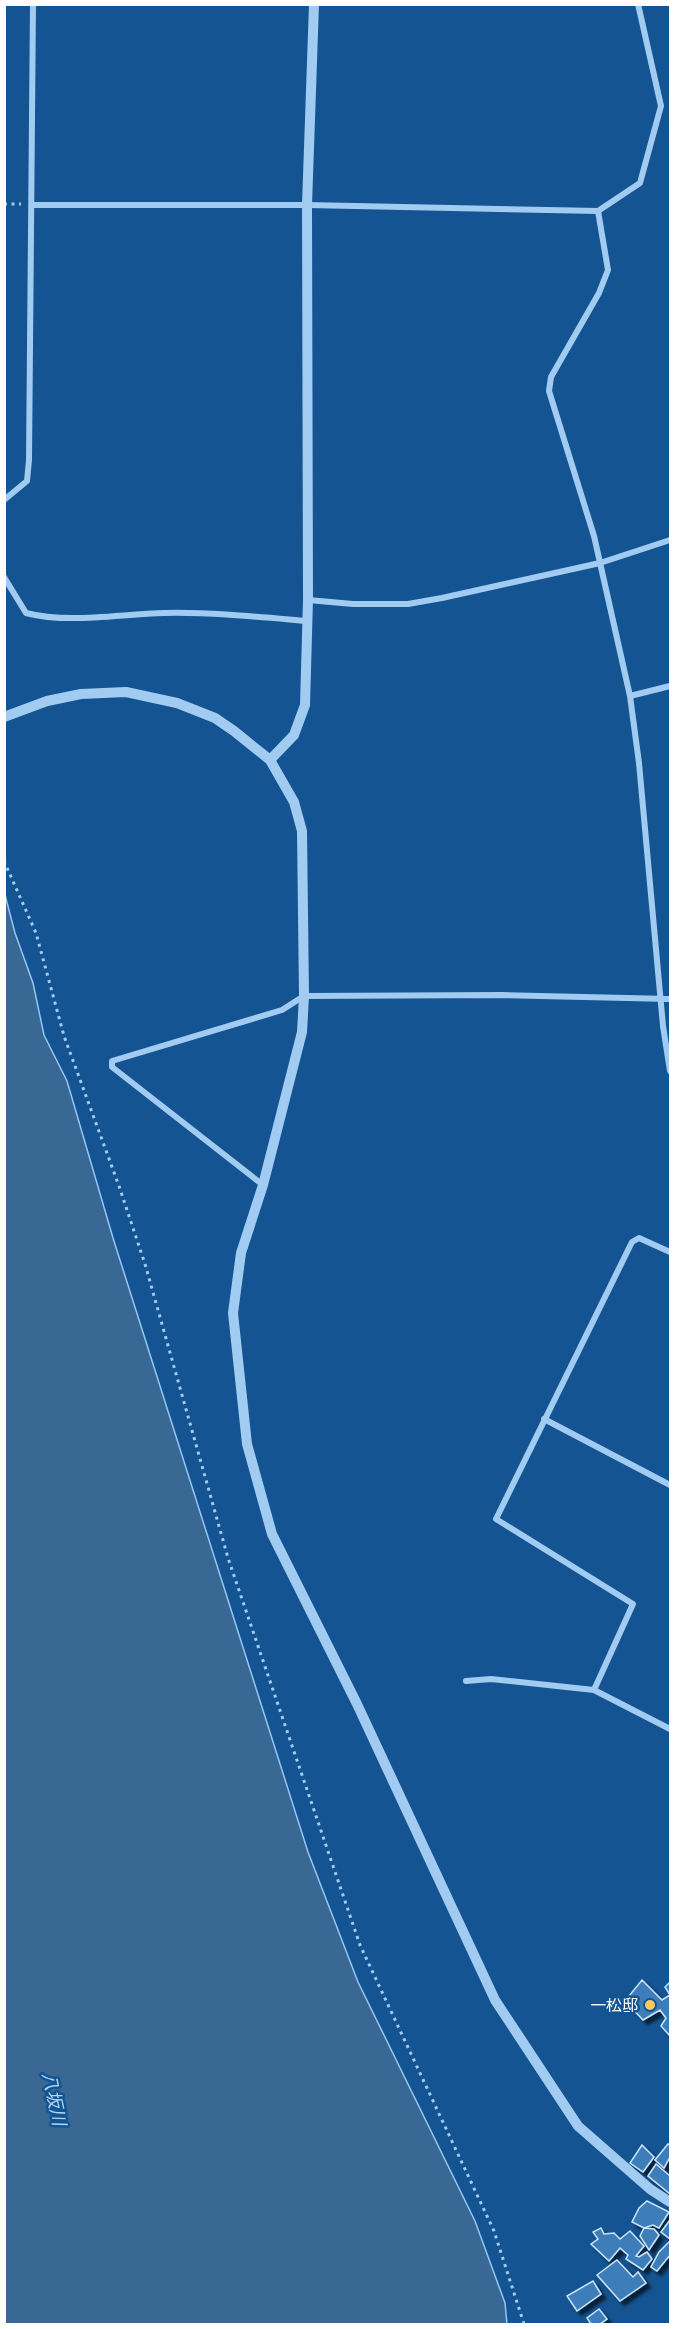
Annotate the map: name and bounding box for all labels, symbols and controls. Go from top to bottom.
place label: 一松邸 [590,1997,638,2014]
marker: 一松邸 [643,1998,657,2012]
water label: 八坂川 [39,2071,70,2129]

